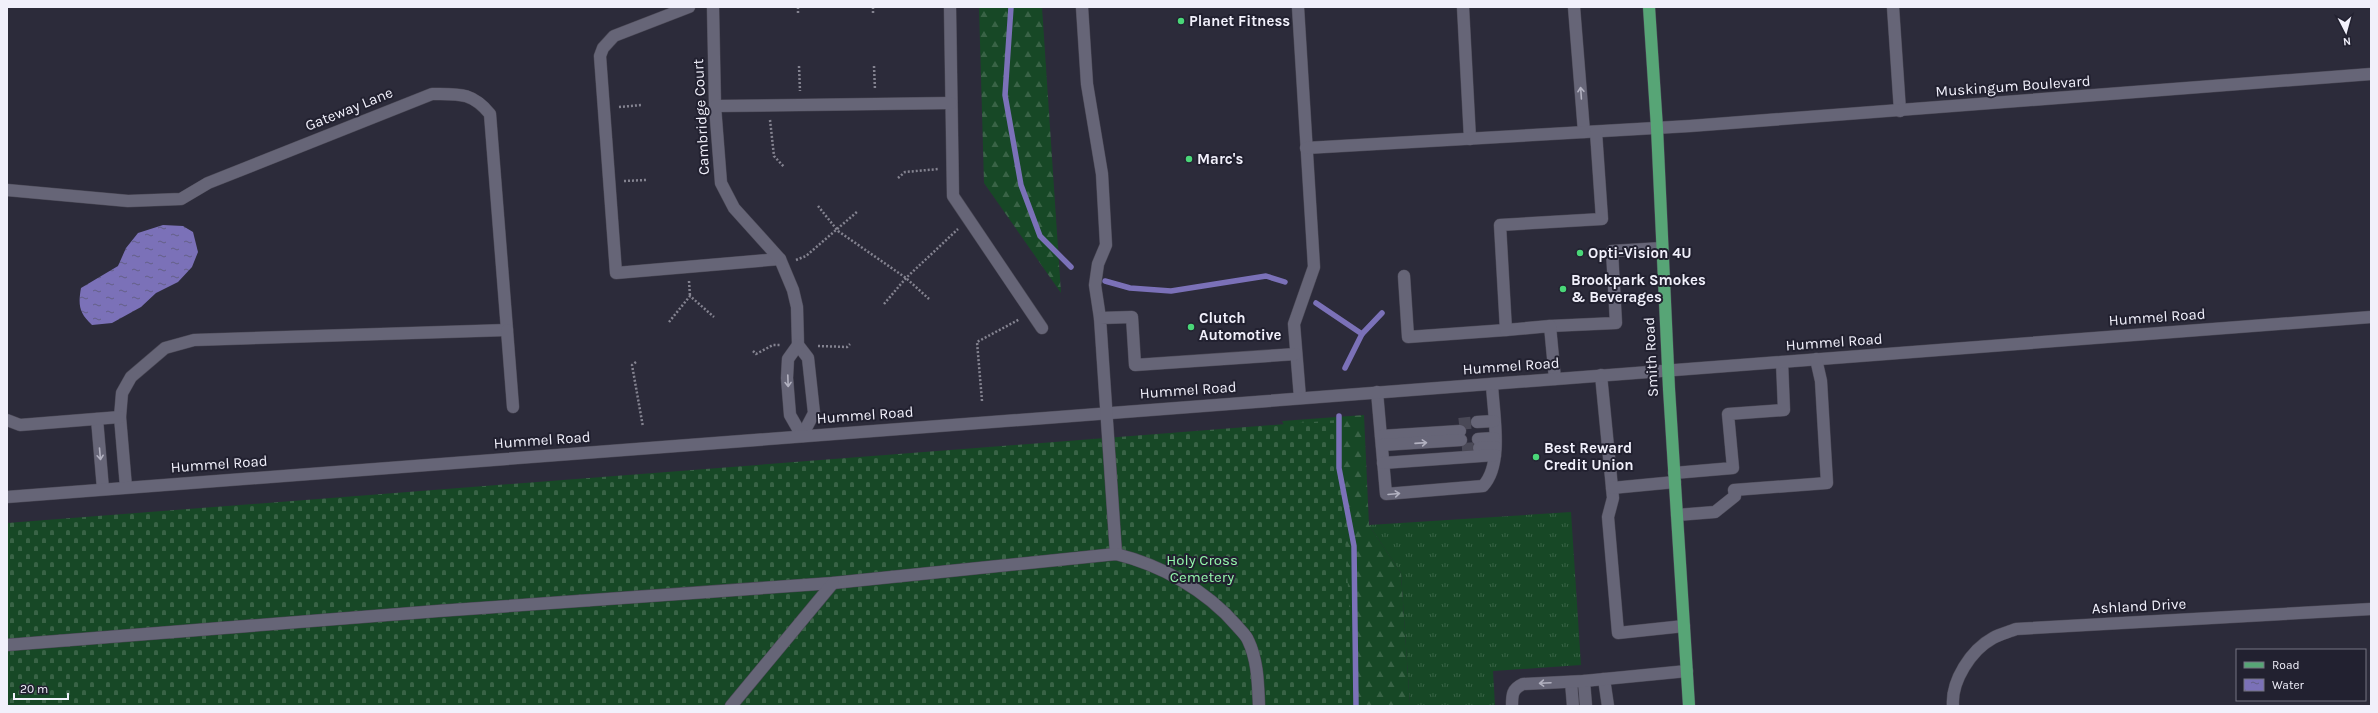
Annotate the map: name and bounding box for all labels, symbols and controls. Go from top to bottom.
place label: Planet Fitness [1189,12,1290,30]
north arrow [2326,12,2366,52]
marker: Planet Fitness [1176,16,1186,26]
text: N [2342,35,2352,48]
street label: Cambridge Court [689,58,713,176]
street label: Muskingum Boulevard [1935,72,2091,100]
street label: Gateway Lane [303,83,395,135]
one-way arrow [1578,87,1585,100]
place label: Marc's [1197,150,1243,168]
marker: Marc's [1184,154,1194,164]
place label: Opti-Vision 4U [1588,244,1692,262]
marker: Opti-Vision 4U [1575,248,1585,258]
place label: Brookpark Smokes & Beverages [1571,271,1706,306]
marker: Brookpark Smokes & Beverages [1558,284,1568,294]
street label: Hummel Road [2108,305,2206,329]
place label: Clutch Automotive [1199,309,1282,344]
street label: Smith Road [1640,316,1662,398]
marker: Clutch Automotive [1186,322,1196,332]
street label: Hummel Road [1785,330,1883,354]
street label: Hummel Road [1462,354,1560,378]
one-way arrow [784,374,791,387]
street label: Hummel Road [1139,378,1237,402]
street label: Hummel Road [816,403,914,427]
street label: Hummel Road [493,428,591,452]
one-way arrow [1414,439,1427,446]
place label: Best Reward Credit Union [1544,439,1634,474]
one-way arrow [96,447,104,460]
street label: Hummel Road [170,452,268,476]
marker: Best Reward Credit Union [1531,452,1541,462]
one-way arrow [1387,490,1400,497]
park label: Holy Cross Cemetery [1166,551,1238,586]
street label: Ashland Drive [2091,595,2187,617]
legend [2236,649,2366,701]
text: Road [2272,658,2300,672]
scale bar [14,675,68,701]
text: Water [2272,678,2305,692]
one-way arrow [1539,679,1552,687]
text: 20 m [20,682,48,696]

